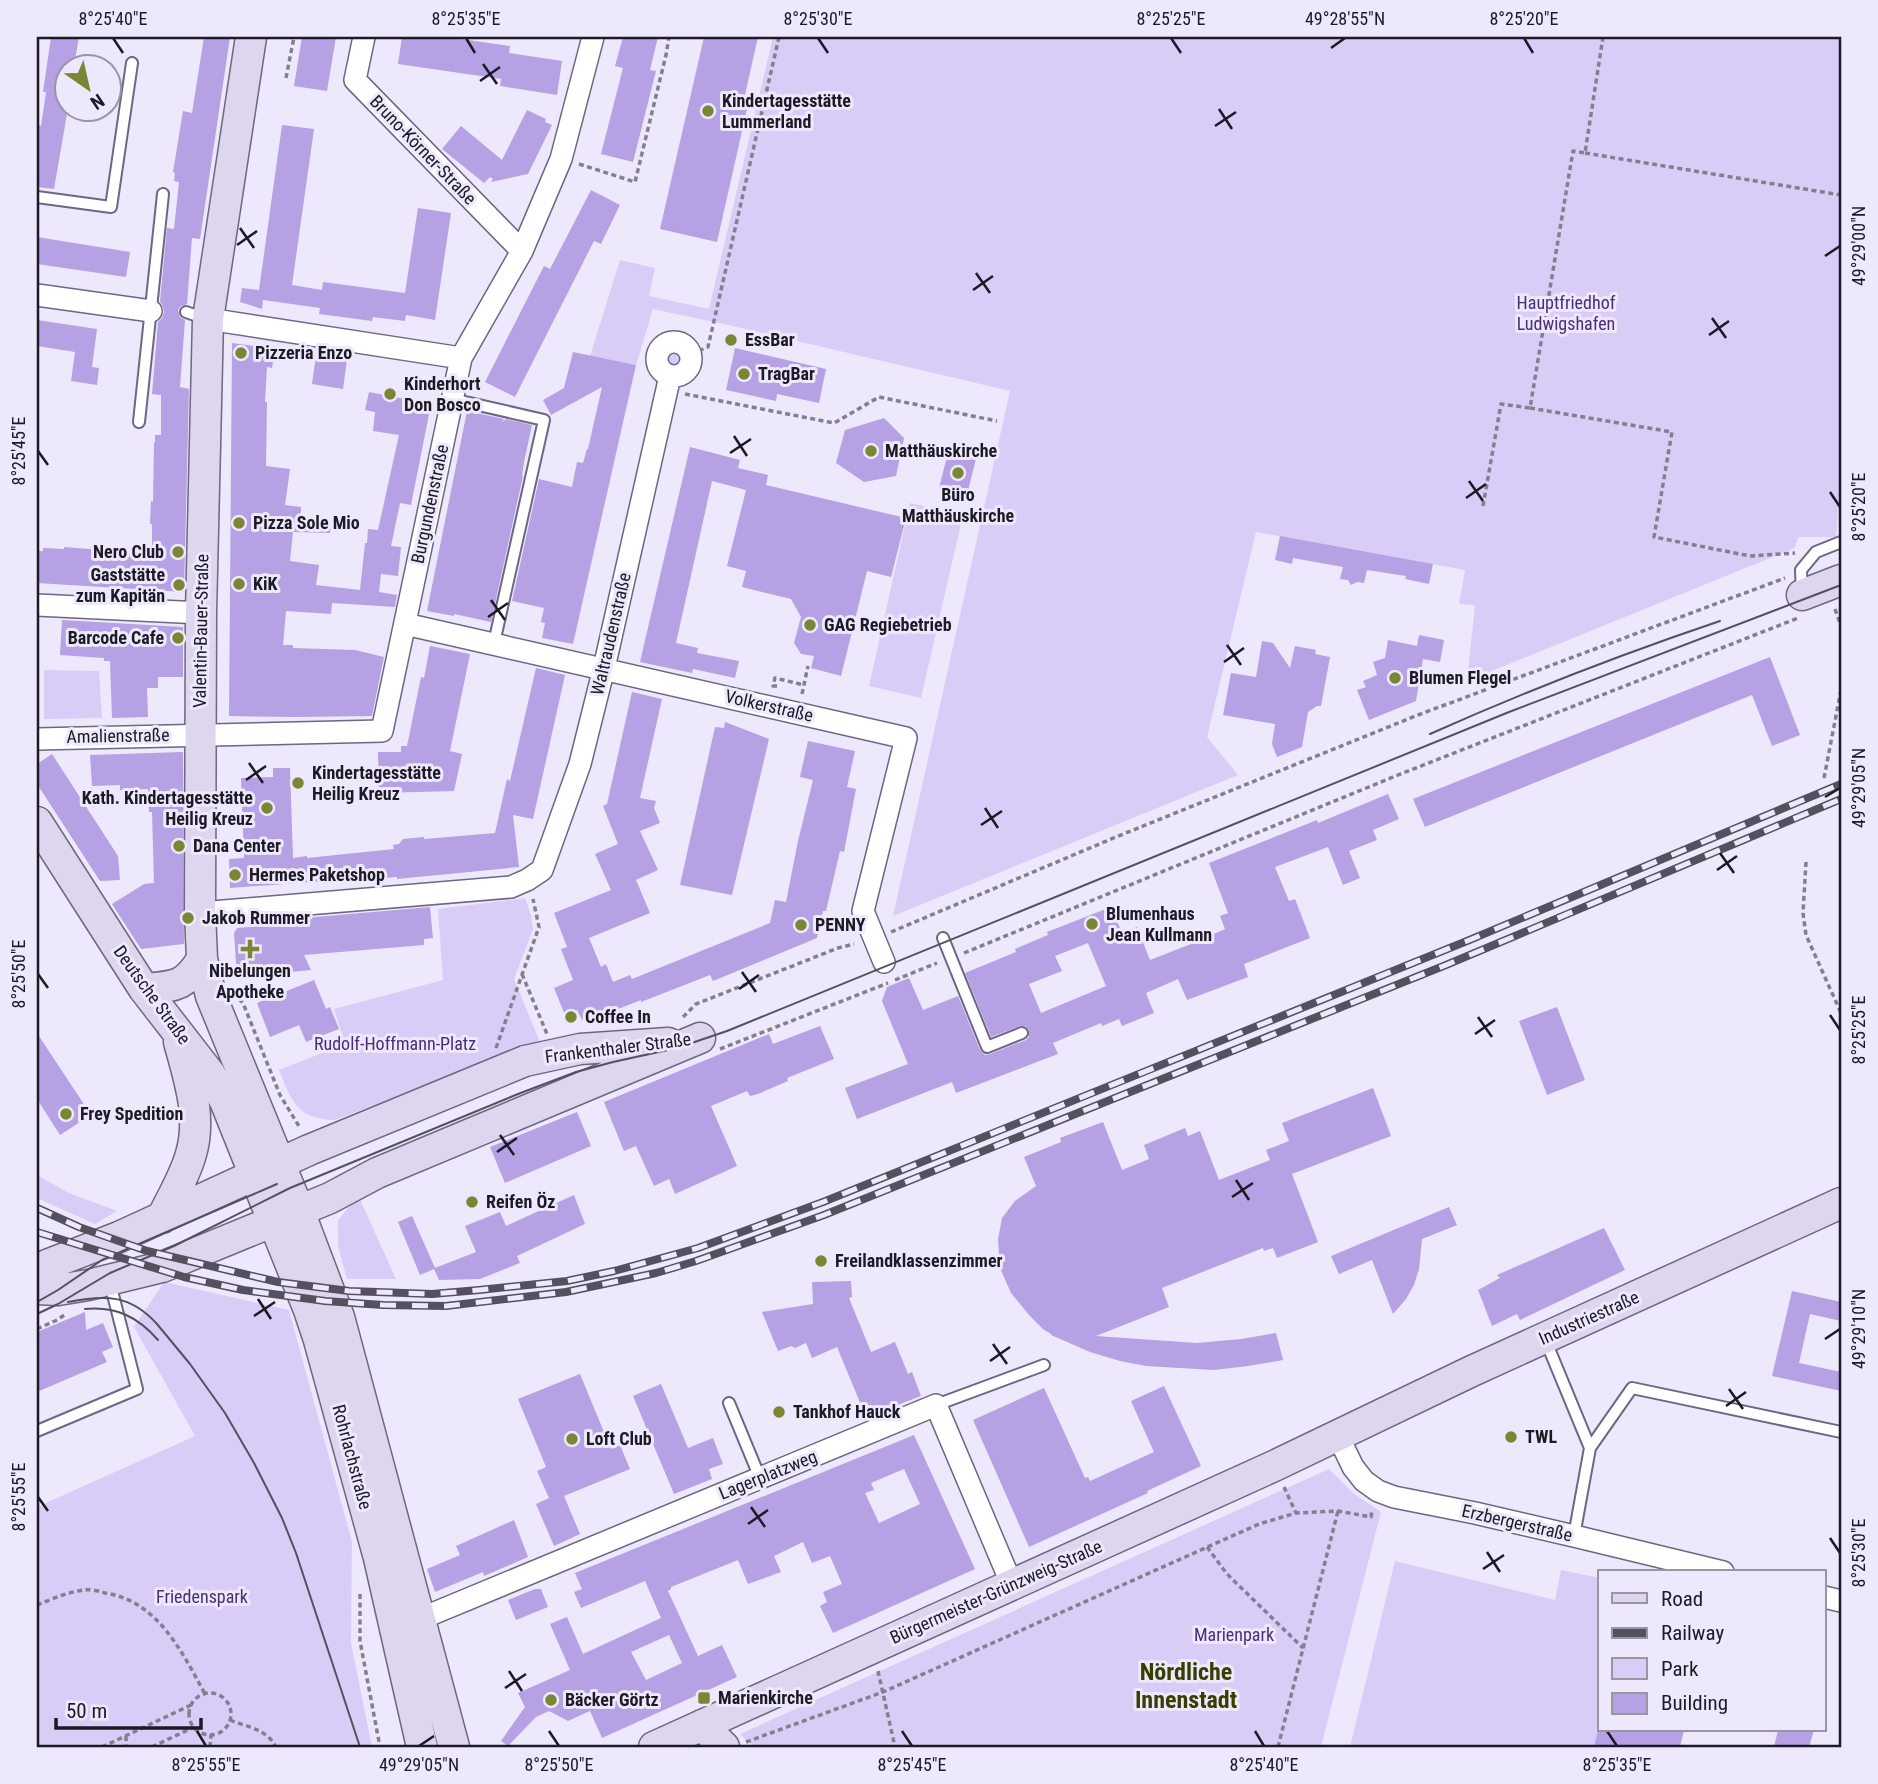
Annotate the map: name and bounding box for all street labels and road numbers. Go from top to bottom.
street label: Bruno-Körner-Straße [366,91,481,209]
street label: Burgundenstraße [407,442,452,565]
street label: Valentin-Bauer-Straße [189,554,212,708]
street label: Waltraudenstraße [586,571,635,697]
street label: Volkerstraße [723,685,815,726]
street label: Amalienstraße [66,724,170,747]
street label: Deutsche Straße [110,941,195,1048]
street label: Frankenthaler Straße [544,1028,692,1067]
street label: Industriestraße [1535,1286,1642,1349]
street label: Rohrlachstraße [328,1402,377,1512]
street label: Lagerplatzweg [716,1445,820,1504]
street label: Erzbergerstraße [1460,1500,1574,1545]
street label: Bürgermeister-Grünzweig-Straße [886,1535,1105,1648]

